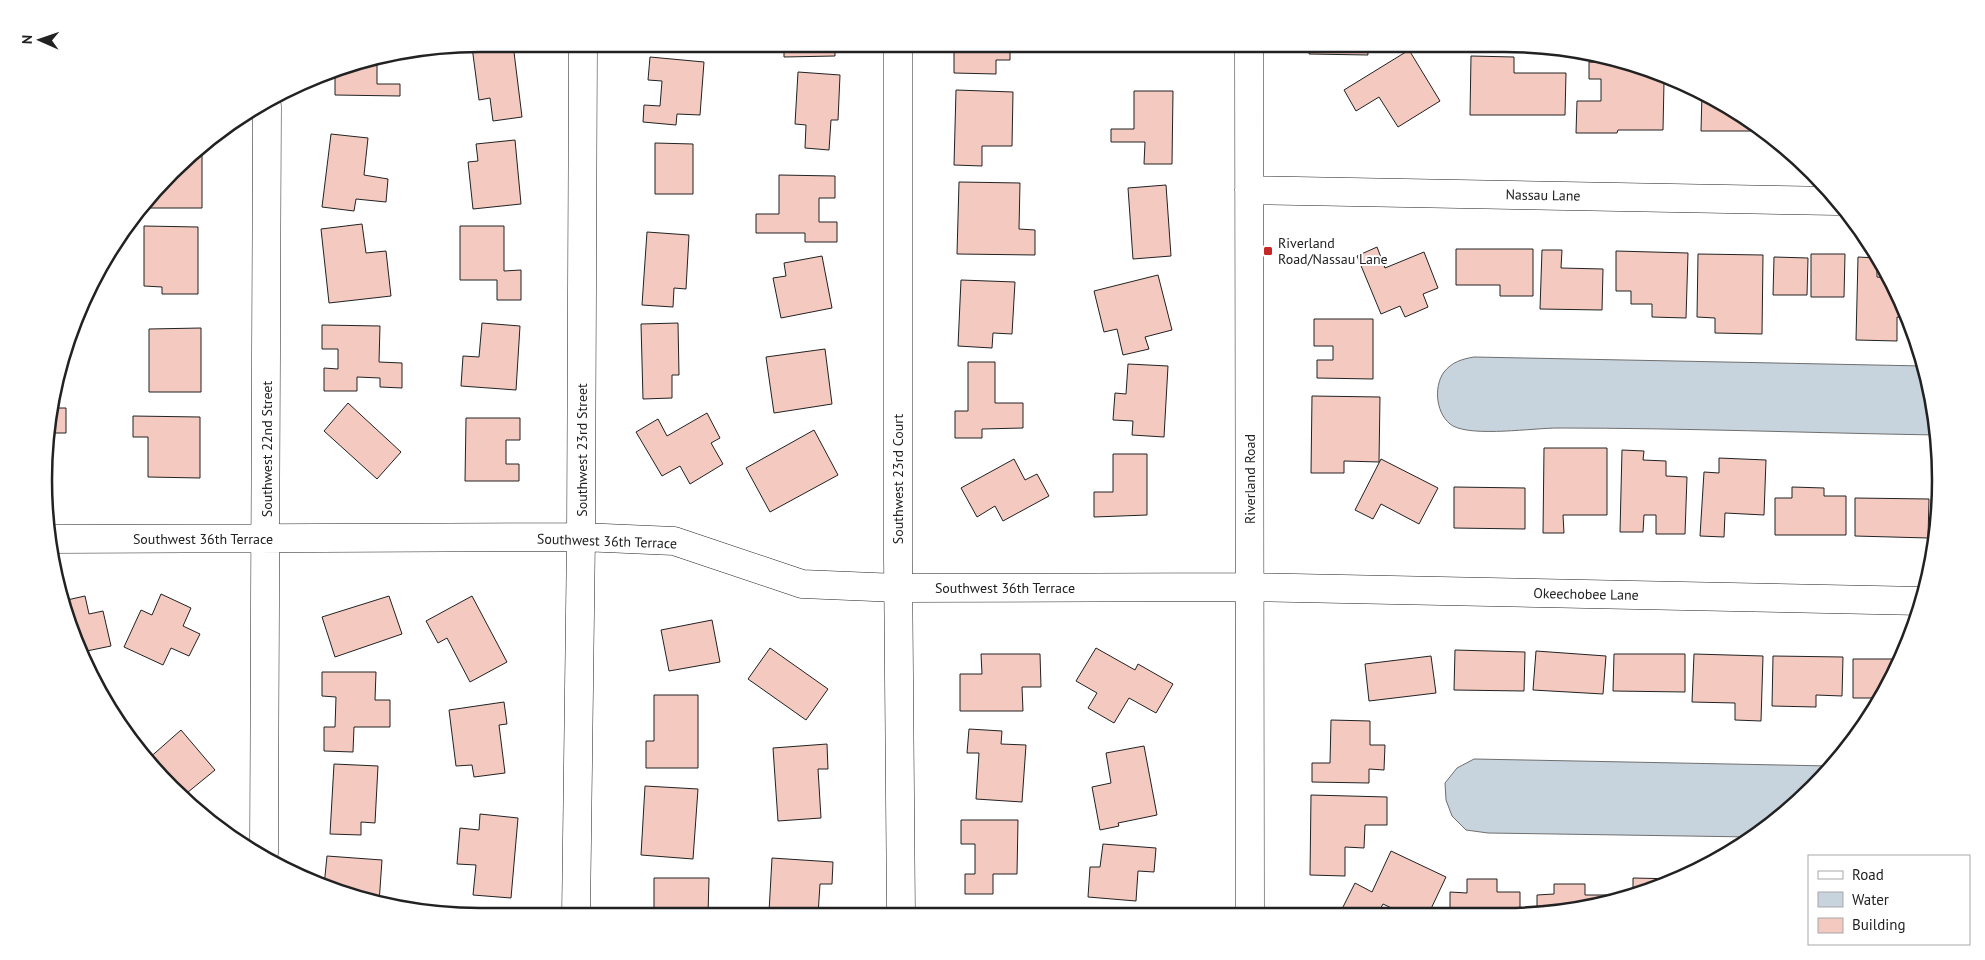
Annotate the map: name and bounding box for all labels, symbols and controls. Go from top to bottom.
north arrow [15,15,65,65]
text: N [18,35,36,44]
street label: Nassau Lane [1505,185,1581,205]
place label: Riverland Road/Nassau Lane [1278,234,1388,268]
marker: Riverland Road/Nassau Lane [1262,245,1274,257]
street label: Southwest 22nd Street [258,381,276,517]
street label: Southwest 23rd Street [573,383,591,517]
street label: Southwest 23rd Court [889,414,907,544]
street label: Riverland Road [1241,434,1259,524]
street label: Southwest 36th Terrace [133,530,273,548]
street label: Southwest 36th Terrace [537,530,677,552]
street label: Southwest 36th Terrace [935,579,1075,597]
street label: Okeechobee Lane [1533,584,1639,604]
legend [1808,855,1970,945]
text: Road [1852,865,1884,884]
text: Water [1852,890,1889,909]
text: Building [1852,915,1906,934]

